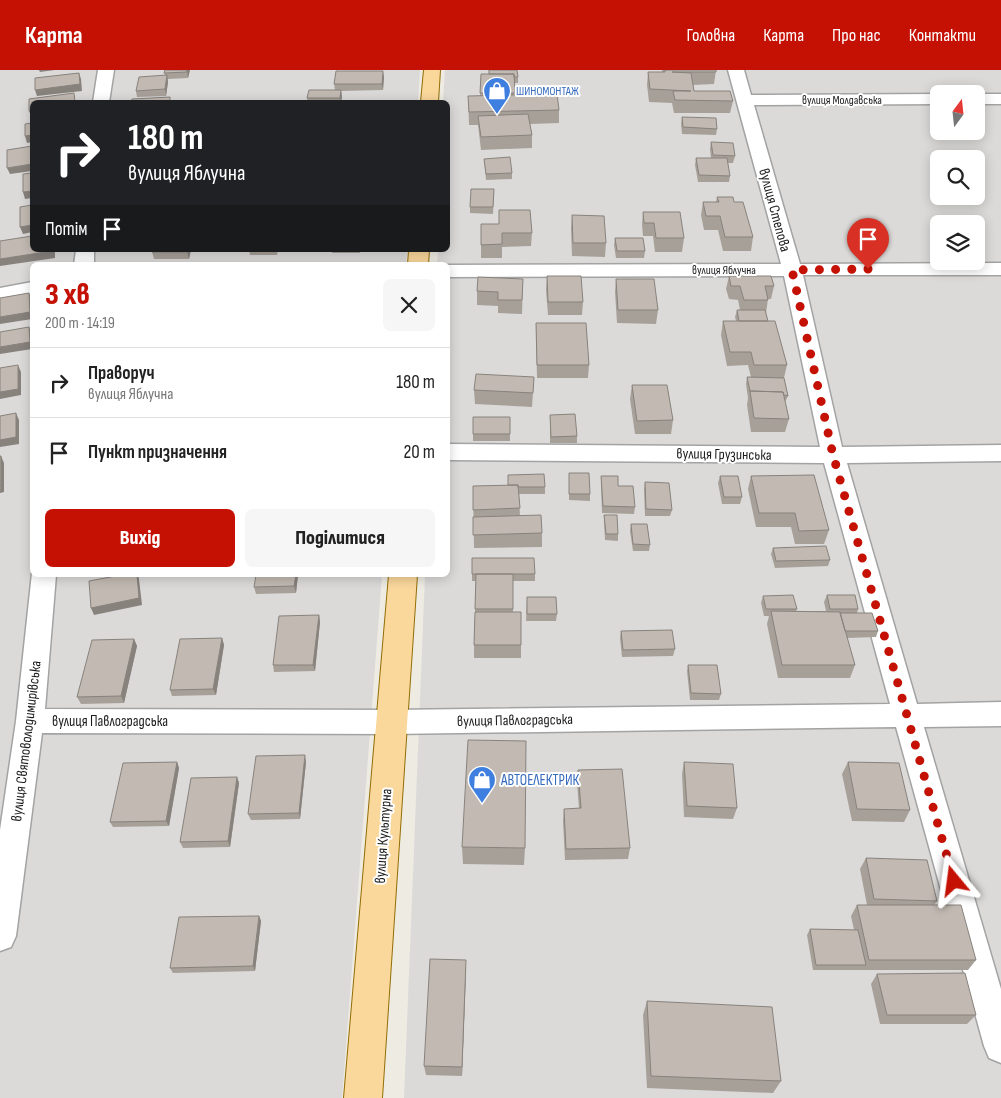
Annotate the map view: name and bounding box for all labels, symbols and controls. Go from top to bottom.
text: Карта [25,21,83,50]
text: Головна [687,25,735,46]
text: Карта [763,25,804,46]
text: Про нас [832,25,881,46]
text: Контакти [909,25,976,46]
shop icon: ШИНОМОНТАЖ [482,76,512,115]
place label: ШИНОМОНТАЖ [516,84,579,99]
north arrow [930,85,985,140]
map controls [930,85,985,270]
street label: вулиця Молдавська [802,93,882,108]
text: 180 m [128,117,204,160]
icon: right [45,120,110,185]
button: search [930,150,985,205]
text: вулиця Яблучна [128,160,245,187]
street label: вулиця Степова [754,166,795,254]
icon: arrive [98,215,126,243]
button: layers [930,215,985,270]
text: Потім [45,218,88,241]
pin [847,218,889,269]
icon: arrive [854,225,882,253]
street label: вулиця Яблучна [692,263,756,278]
text: 3 хв [45,277,90,313]
button: close [383,279,435,331]
text: 200 m · 14:19 [45,314,115,333]
text: Праворуч [88,362,155,385]
icon: right [45,369,73,397]
text: 180 m [396,371,435,394]
text: вулиця Яблучна [88,385,173,404]
icon: arrive [45,439,73,467]
text: Пункт призначення [88,441,227,464]
text: 20 m [403,441,435,464]
street label: вулиця Грузинська [676,444,772,465]
button: Вихід [45,509,235,567]
button: Поділитися [245,509,435,567]
street label: вулиця Святоволодимирівська [7,659,46,823]
street label: вулиця Павлоградська [457,710,573,731]
street label: вулиця Павлоградська [52,712,168,731]
shop icon: АВТОЕЛЕКТРИК [467,765,497,804]
place label: АВТОЕЛЕКТРИК [500,771,580,790]
street label: вулиця Культурна [371,788,396,884]
position arrow [927,854,979,906]

